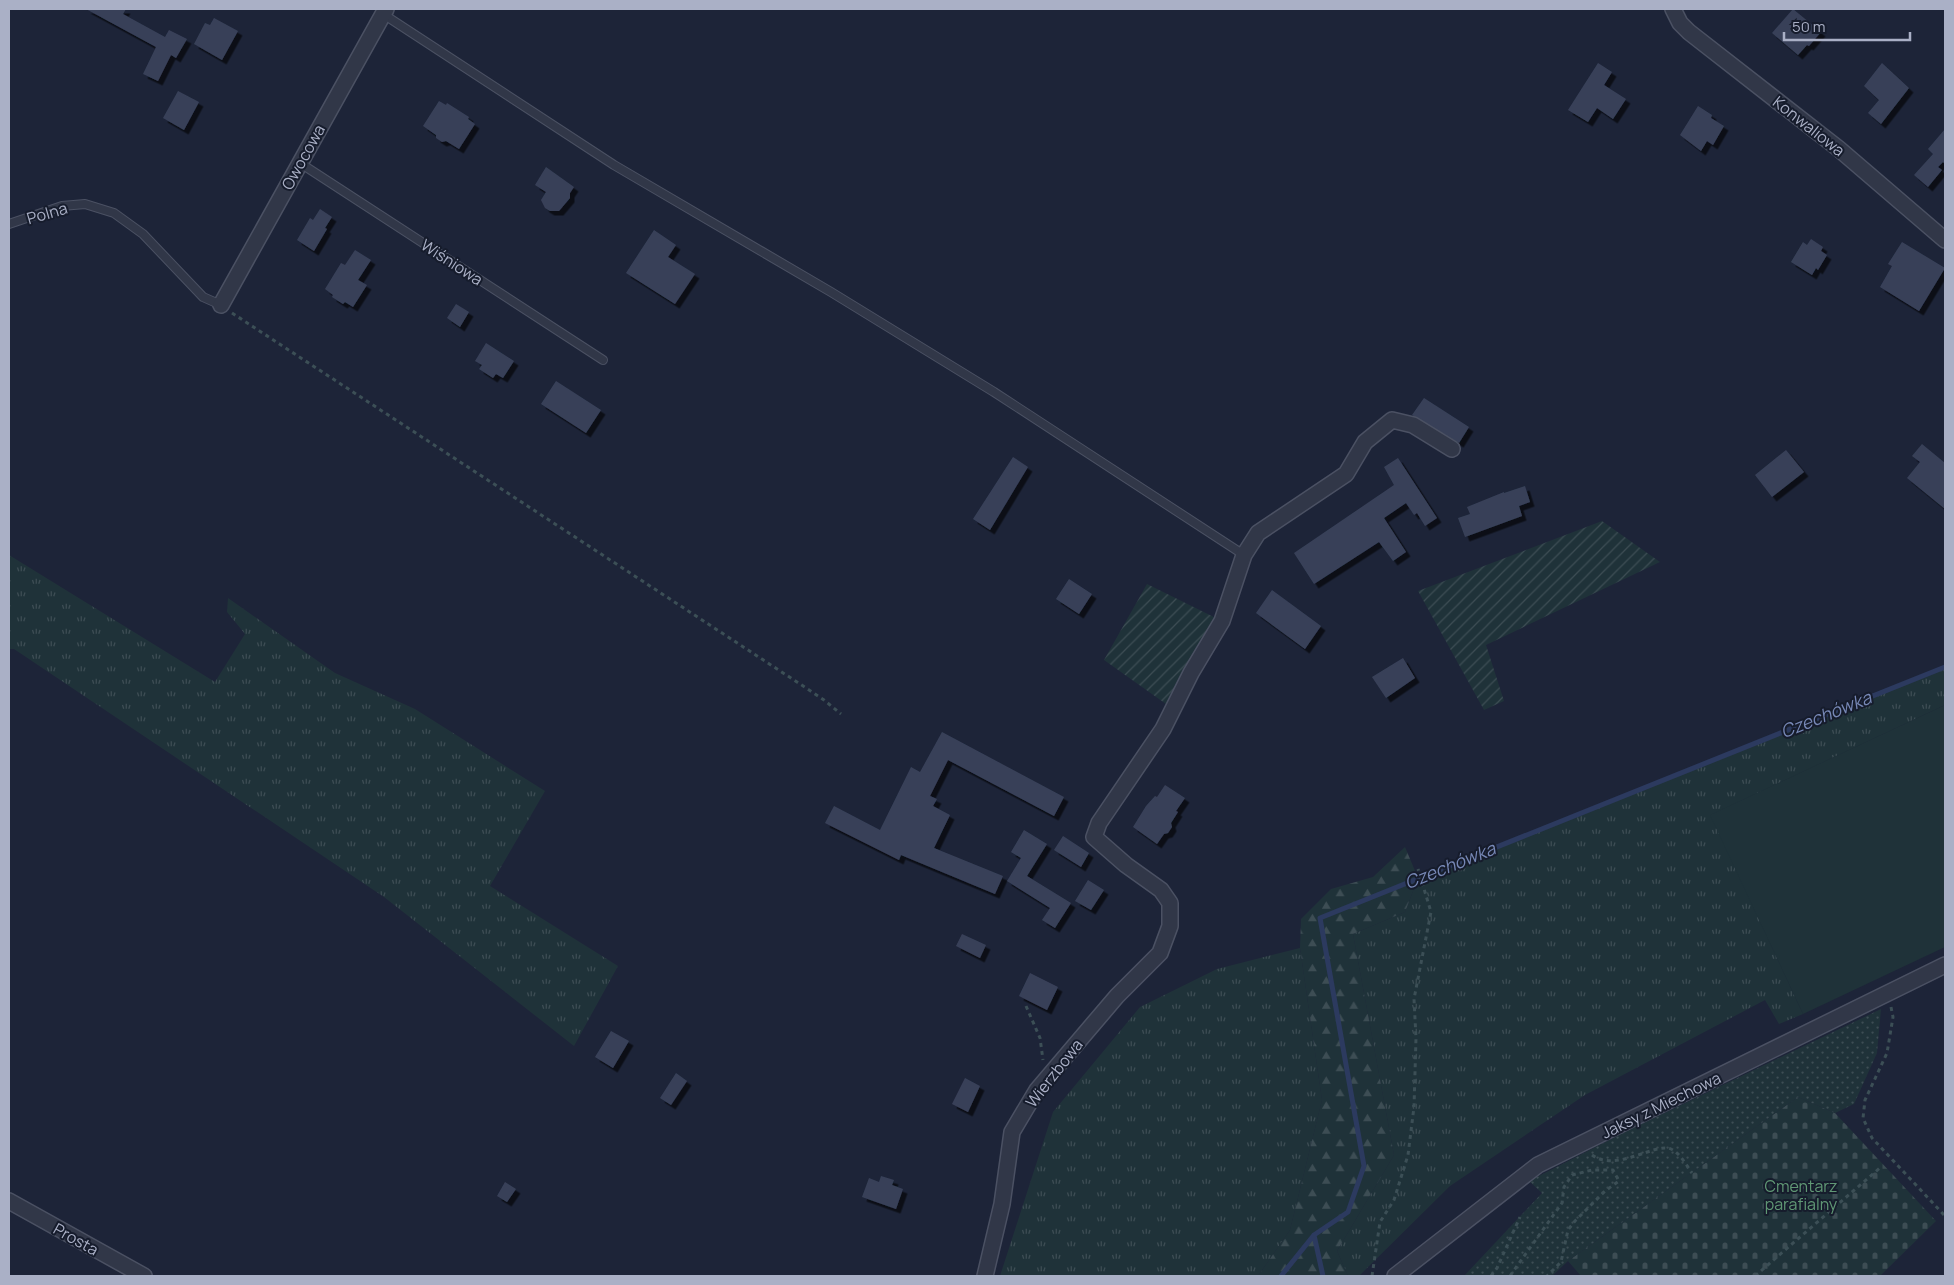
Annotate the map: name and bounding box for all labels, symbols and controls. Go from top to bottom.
scale bar [1784,10,1910,42]
text: 50 m [1792,16,1826,37]
street label: Konwaliowa [1768,91,1850,161]
street label: Owocowa [276,120,330,194]
street label: Polna [24,197,70,229]
street label: Wiśniowa [417,234,487,290]
water label: Czechówka [1777,685,1876,743]
water label: Czechówka [1401,836,1500,894]
street label: Wierzbowa [1020,1034,1088,1112]
street label: Jaksy z Miechowa [1598,1067,1724,1143]
park label: Cmentarz parafialny [1764,1175,1838,1215]
street label: Prosta [50,1218,102,1260]

